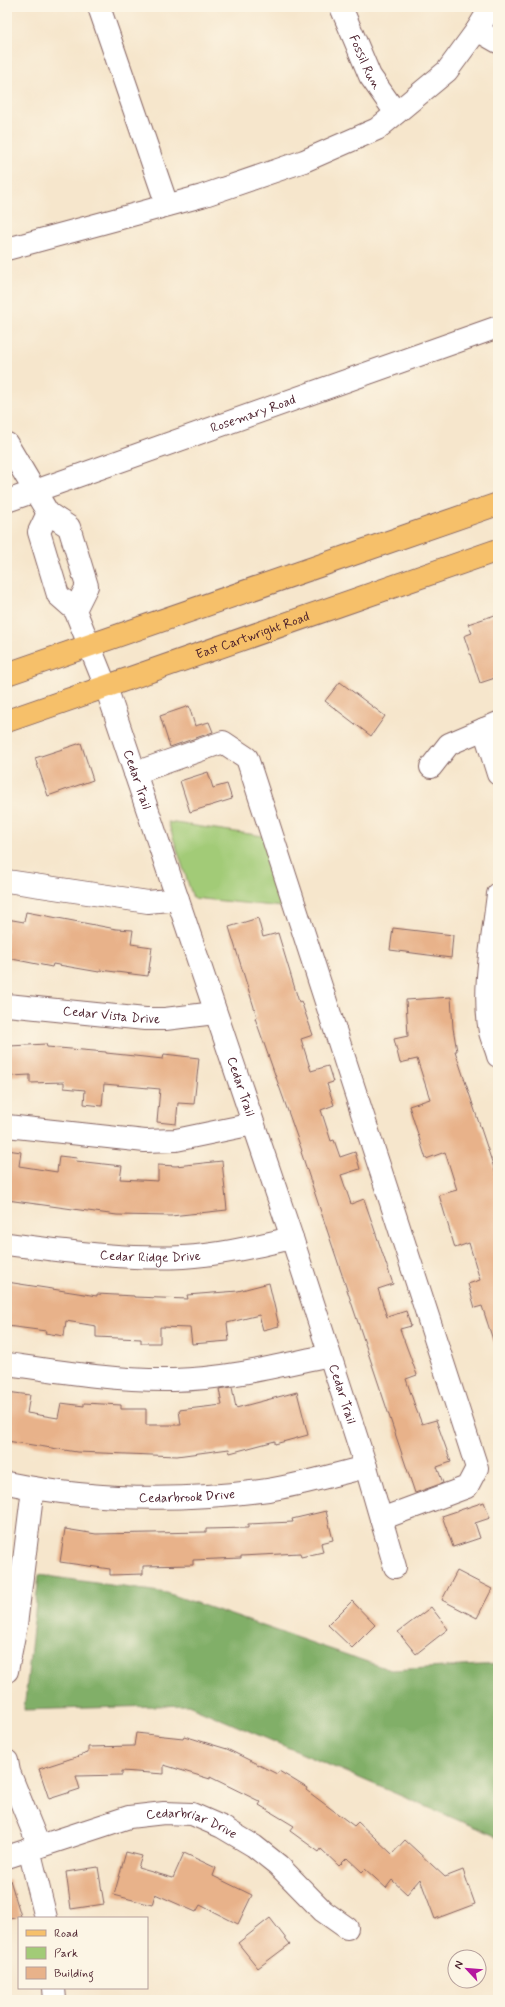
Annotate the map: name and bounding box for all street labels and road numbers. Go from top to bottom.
street label: Fossil Run [345,32,385,93]
street label: Rosemary Road [208,391,298,437]
street label: East Cartwright Road [193,608,312,663]
street label: Cedar Trail [119,747,155,812]
street label: Cedar Vista Drive [62,1002,160,1028]
street label: Cedar Trail [223,1054,259,1119]
street label: Cedar Ridge Drive [99,1246,202,1267]
street label: Cedar Trail [325,1362,360,1426]
street label: Cedarbrook Drive [139,1485,236,1506]
street label: Cedarbriar Drive [145,1804,240,1843]

